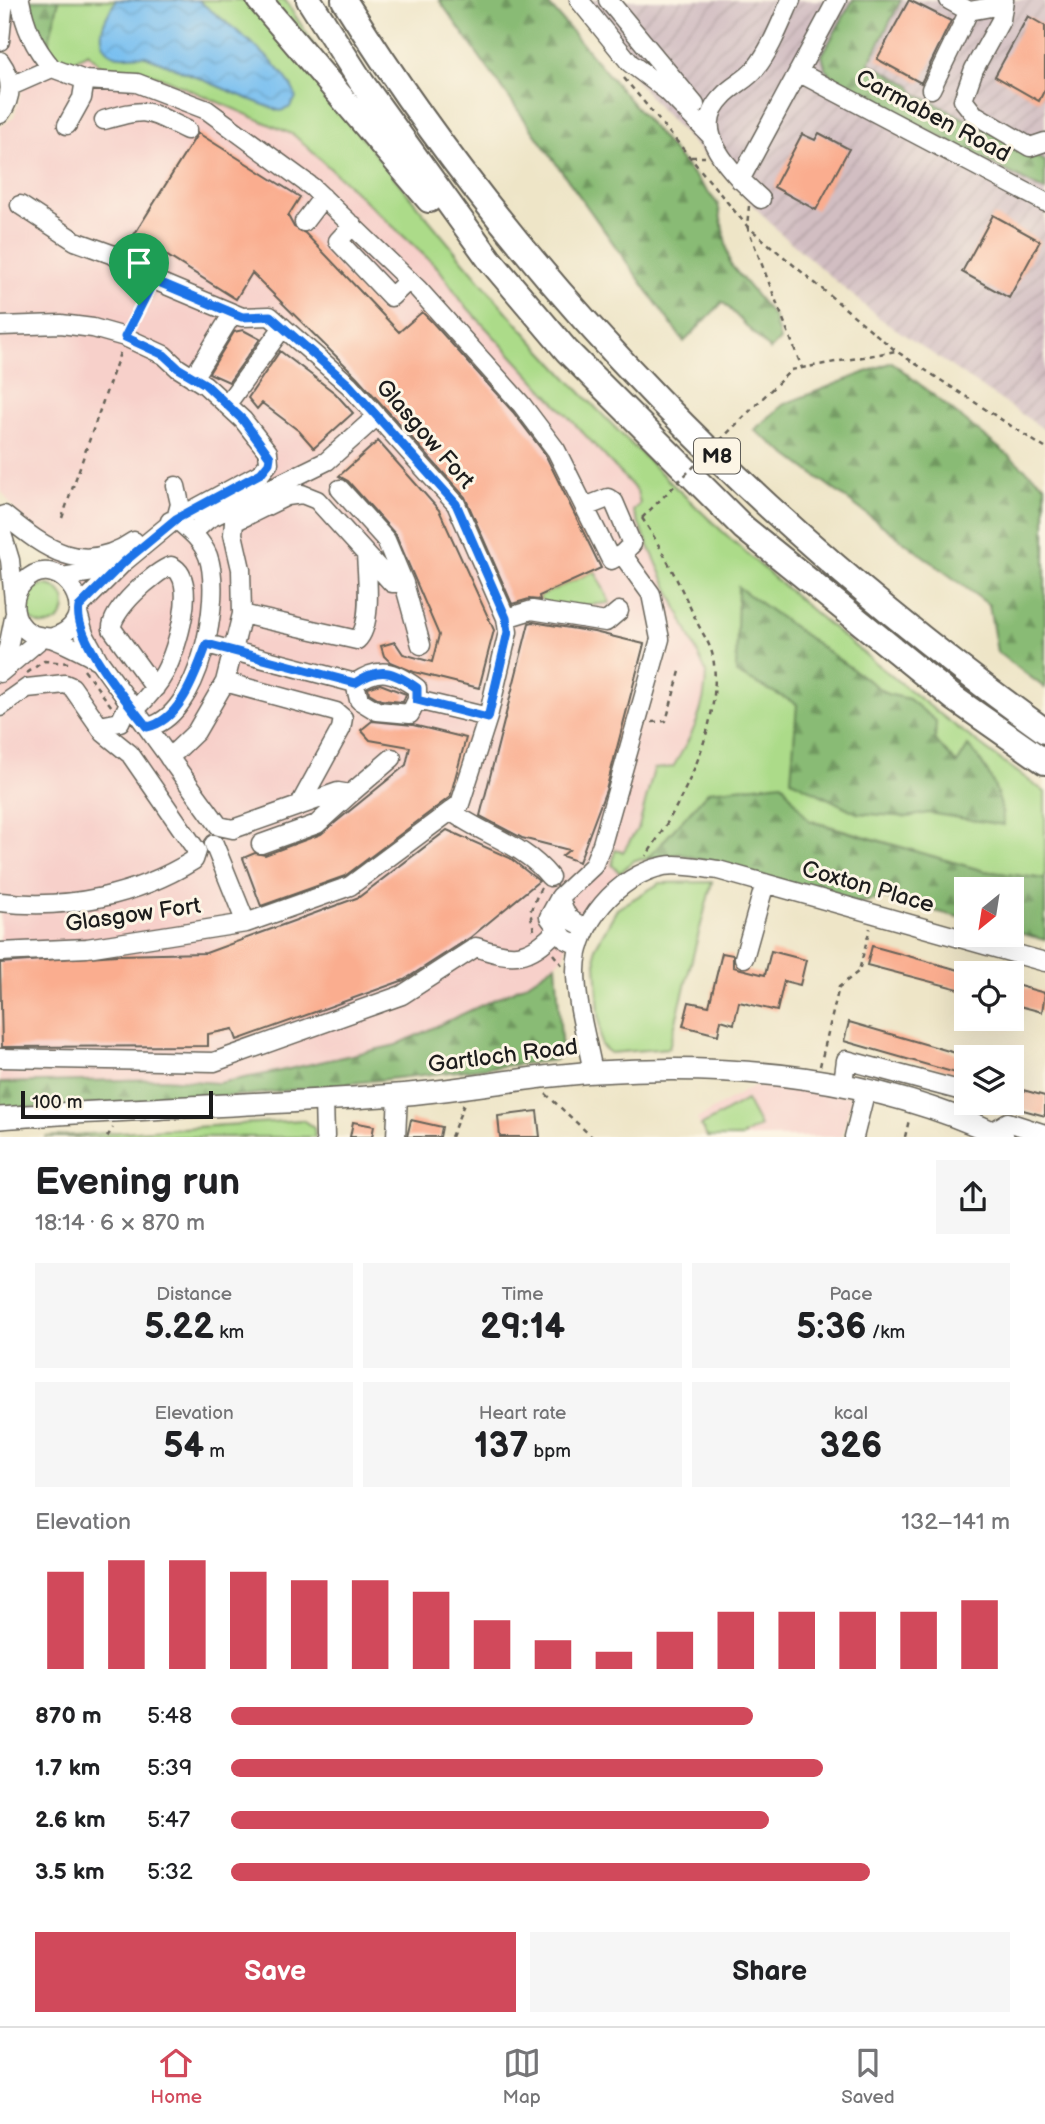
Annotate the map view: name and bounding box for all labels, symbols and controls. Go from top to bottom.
street label: Carmaben Road [851,63,1015,169]
pin [109,233,169,305]
icon: arrive [120,244,158,282]
street label: Glasgow Fort [370,373,480,495]
road number: M8 [694,438,740,474]
street label: Coxton Place [799,855,937,919]
north arrow [954,877,1024,947]
map controls [954,877,1024,1115]
street label: Glasgow Fort [64,892,202,938]
button: locate [954,961,1024,1031]
street label: Gartloch Road [427,1033,579,1079]
button: layers [954,1045,1024,1115]
scale bar [21,1088,214,1120]
text: 100 m [32,1091,83,1114]
text: Evening run [35,1160,240,1205]
button: share [936,1160,1010,1234]
text: 18:14 · 6 × 870 m [35,1209,205,1237]
text: Distance [156,1283,232,1306]
text: Time [501,1283,544,1306]
text: Pace [829,1283,872,1306]
text: 5.22 [144,1306,214,1349]
text: 29:14 [480,1306,565,1349]
text: 5:36 [796,1306,867,1349]
text: km [214,1321,244,1344]
text: /km [867,1321,905,1344]
text: Elevation [155,1402,234,1425]
text: Heart rate [479,1402,566,1425]
text: kcal [834,1402,868,1425]
text: 54 [163,1425,204,1468]
text: 137 [474,1425,528,1468]
text: 326 [820,1425,882,1468]
text: m [204,1440,225,1463]
text: bpm [528,1440,571,1463]
text: Elevation [35,1508,131,1536]
text: 132–141 m [901,1508,1010,1536]
text: 870 m [35,1702,102,1730]
text: 5:48 [147,1702,192,1730]
text: 1.7 km [35,1754,100,1782]
text: 5:39 [147,1754,192,1782]
text: 2.6 km [35,1806,106,1834]
text: 5:47 [147,1806,190,1834]
text: 3.5 km [35,1858,105,1886]
text: 5:32 [147,1858,193,1886]
button: Save [35,1932,516,2012]
button: Share [530,1932,1010,2012]
tab: Home [150,2044,202,2109]
tab: Map [503,2044,541,2109]
tab: Saved [841,2044,895,2109]

